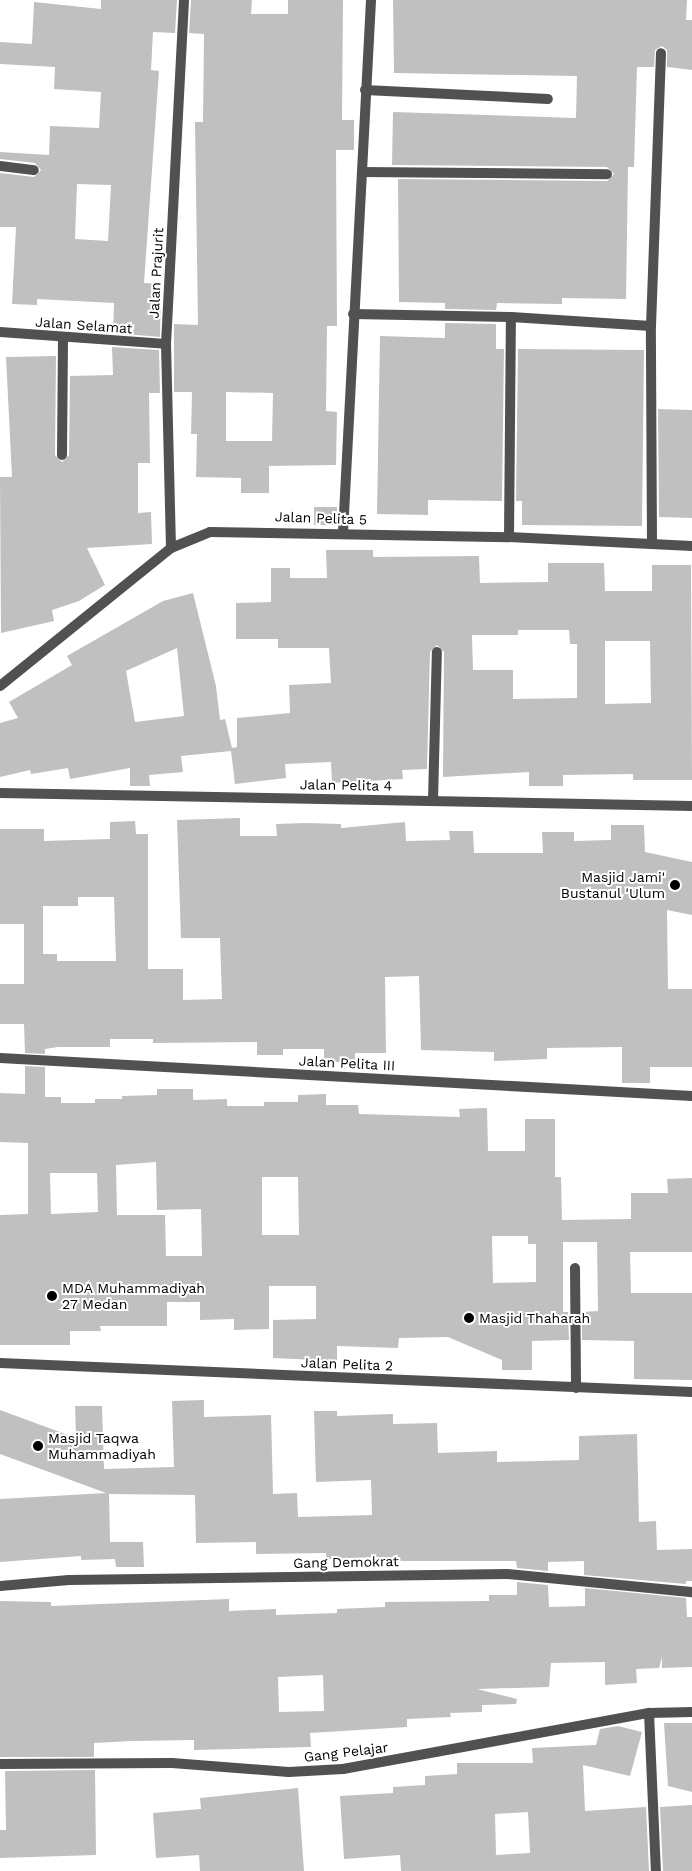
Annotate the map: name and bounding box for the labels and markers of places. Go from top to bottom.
place label: Masjid Jami' Bustanul 'Ulum [560,869,665,902]
marker: Masjid Jami' Bustanul 'Ulum [669,879,681,891]
place label: MDA Muhammadiyah 27 Medan [62,1280,206,1312]
marker: MDA Muhammadiyah 27 Medan [46,1290,58,1302]
place label: Masjid Thaharah [479,1310,591,1326]
marker: Masjid Thaharah [463,1312,475,1324]
place label: Masjid Taqwa Muhammadiyah [48,1430,156,1462]
marker: Masjid Taqwa Muhammadiyah [32,1440,44,1452]

